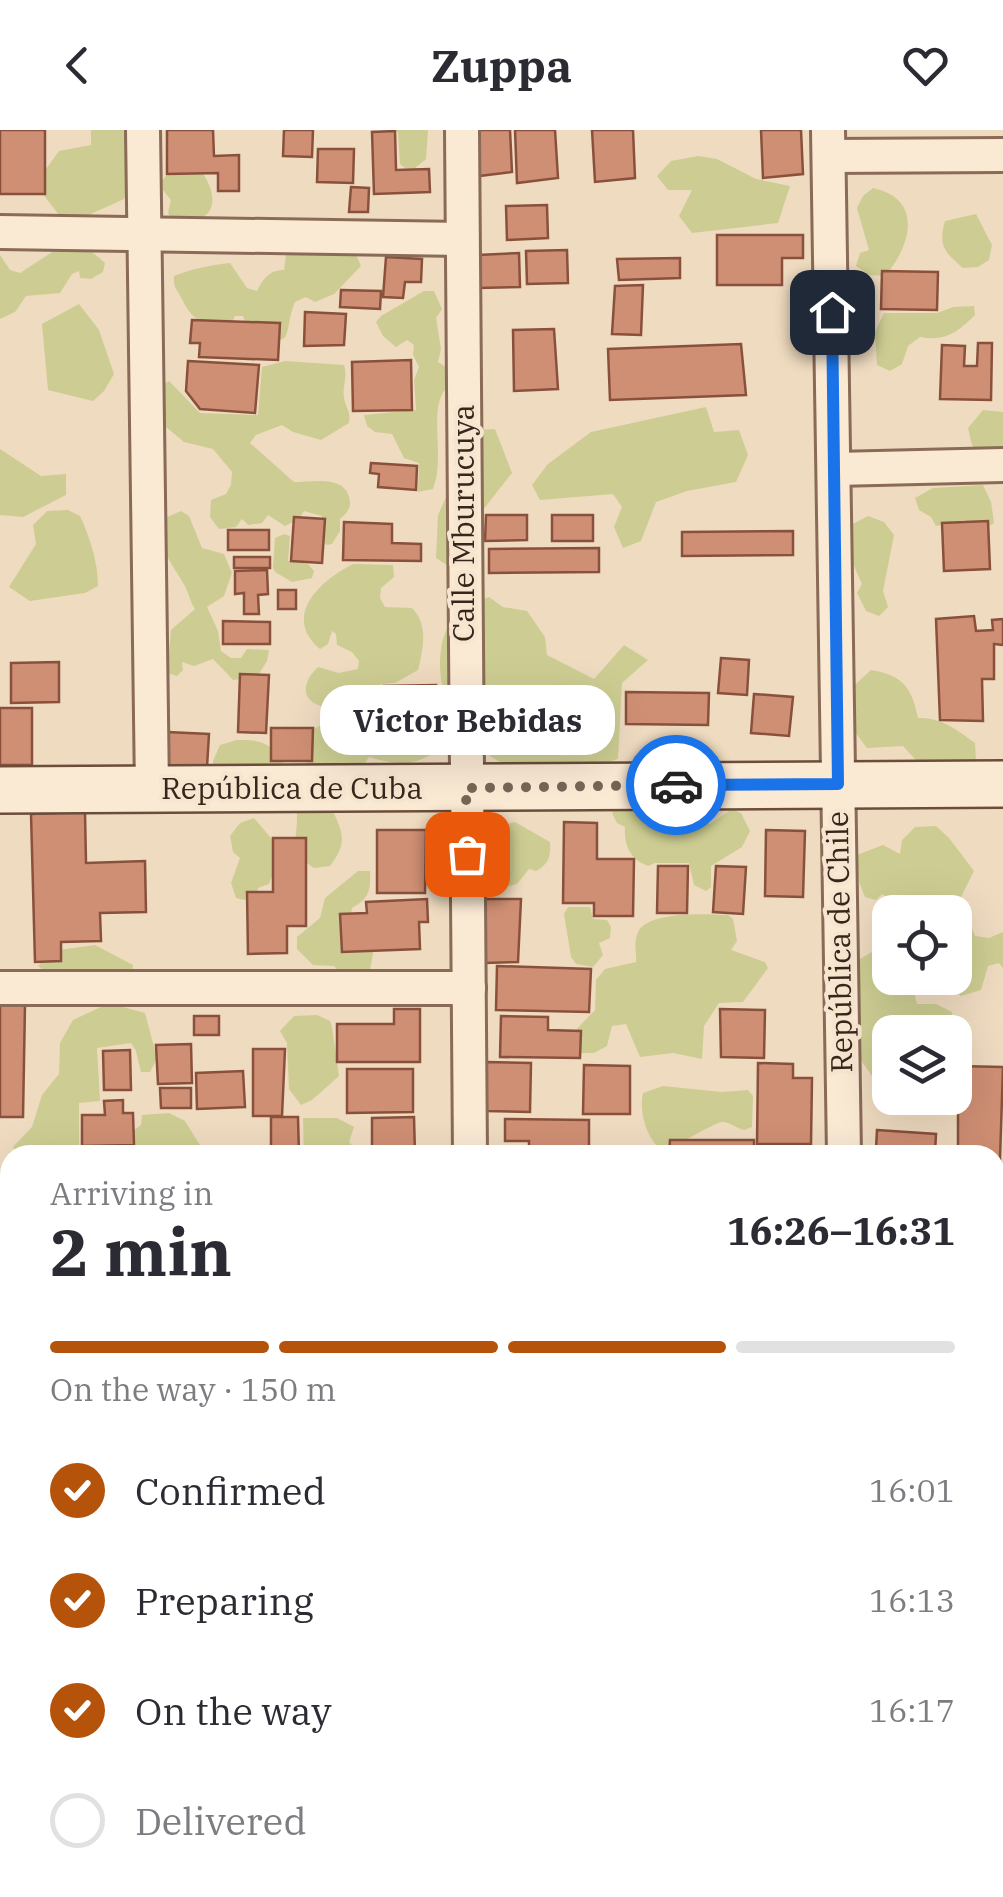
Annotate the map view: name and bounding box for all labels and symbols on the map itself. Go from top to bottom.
pin [790,270,875,355]
street label: Calle Mburucuya [443,404,482,642]
callout: Victor Bebidas [320,684,614,754]
courier [626,735,726,835]
street label: República de Cuba [161,768,423,807]
street label: República de Chile [817,811,860,1073]
pin [425,812,510,897]

